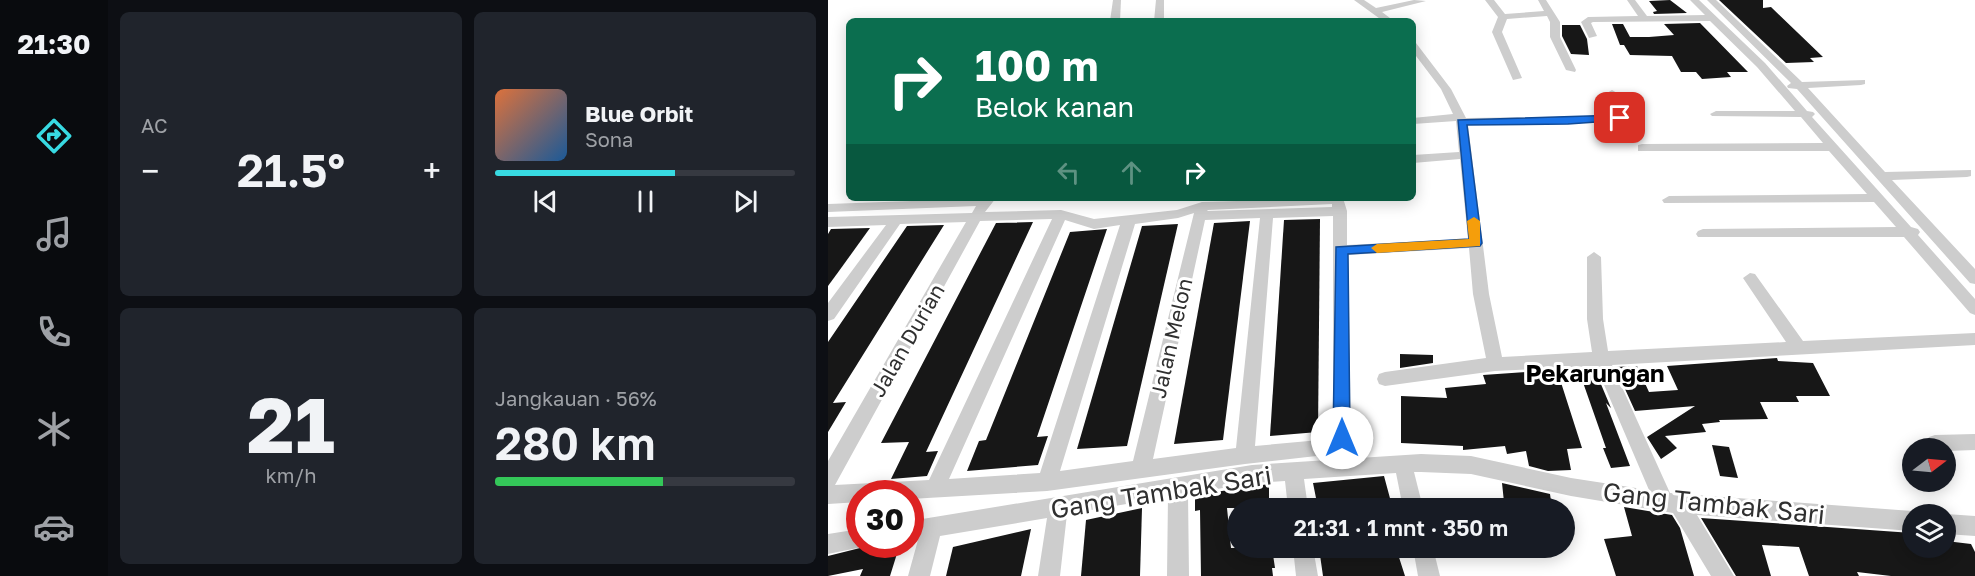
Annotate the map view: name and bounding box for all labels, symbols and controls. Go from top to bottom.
text: 21:30 [17,28,91,60]
text: 100 m [975,40,1098,90]
icon: right [876,42,954,120]
text: Belok kanan [975,91,1134,123]
pin [1594,92,1645,143]
text: Blue Orbit [585,100,693,127]
icon: arrive [1603,101,1636,134]
text: AC [141,113,168,137]
icon: directions [33,115,75,157]
text: Sona [585,127,633,151]
text: 21.5° [237,143,345,197]
text: − [141,151,159,190]
text: + [423,151,441,190]
icon: left [1052,156,1085,189]
icon: ahead [1115,156,1148,189]
icon: right [1178,156,1211,189]
icon: previous [529,185,562,218]
icon: pause [629,185,662,218]
icon: next [729,185,762,218]
icon: music [33,213,75,255]
street label: Jalan Melon [1145,275,1197,401]
street label: Jalan Durian [864,279,950,401]
icon: phone [33,311,75,353]
district label: Pekarungan [1526,358,1664,387]
text: 21 [247,377,335,470]
text: Jangkauan · 56% [495,386,657,410]
position arrow [1310,406,1374,470]
icon: climate [33,408,75,450]
text: 280 km [495,416,656,470]
north arrow [1902,438,1956,492]
map controls [1902,438,1956,558]
street label: Gang Tambak Sari [1048,459,1274,525]
text: km/h [266,463,316,487]
street label: Gang Tambak Sari [1601,476,1827,530]
speed limit sign: 30 [846,480,924,558]
button: layers [1902,504,1956,558]
icon: car [33,506,75,548]
text: 21:31 · 1 mnt · 350 m [1294,514,1508,541]

